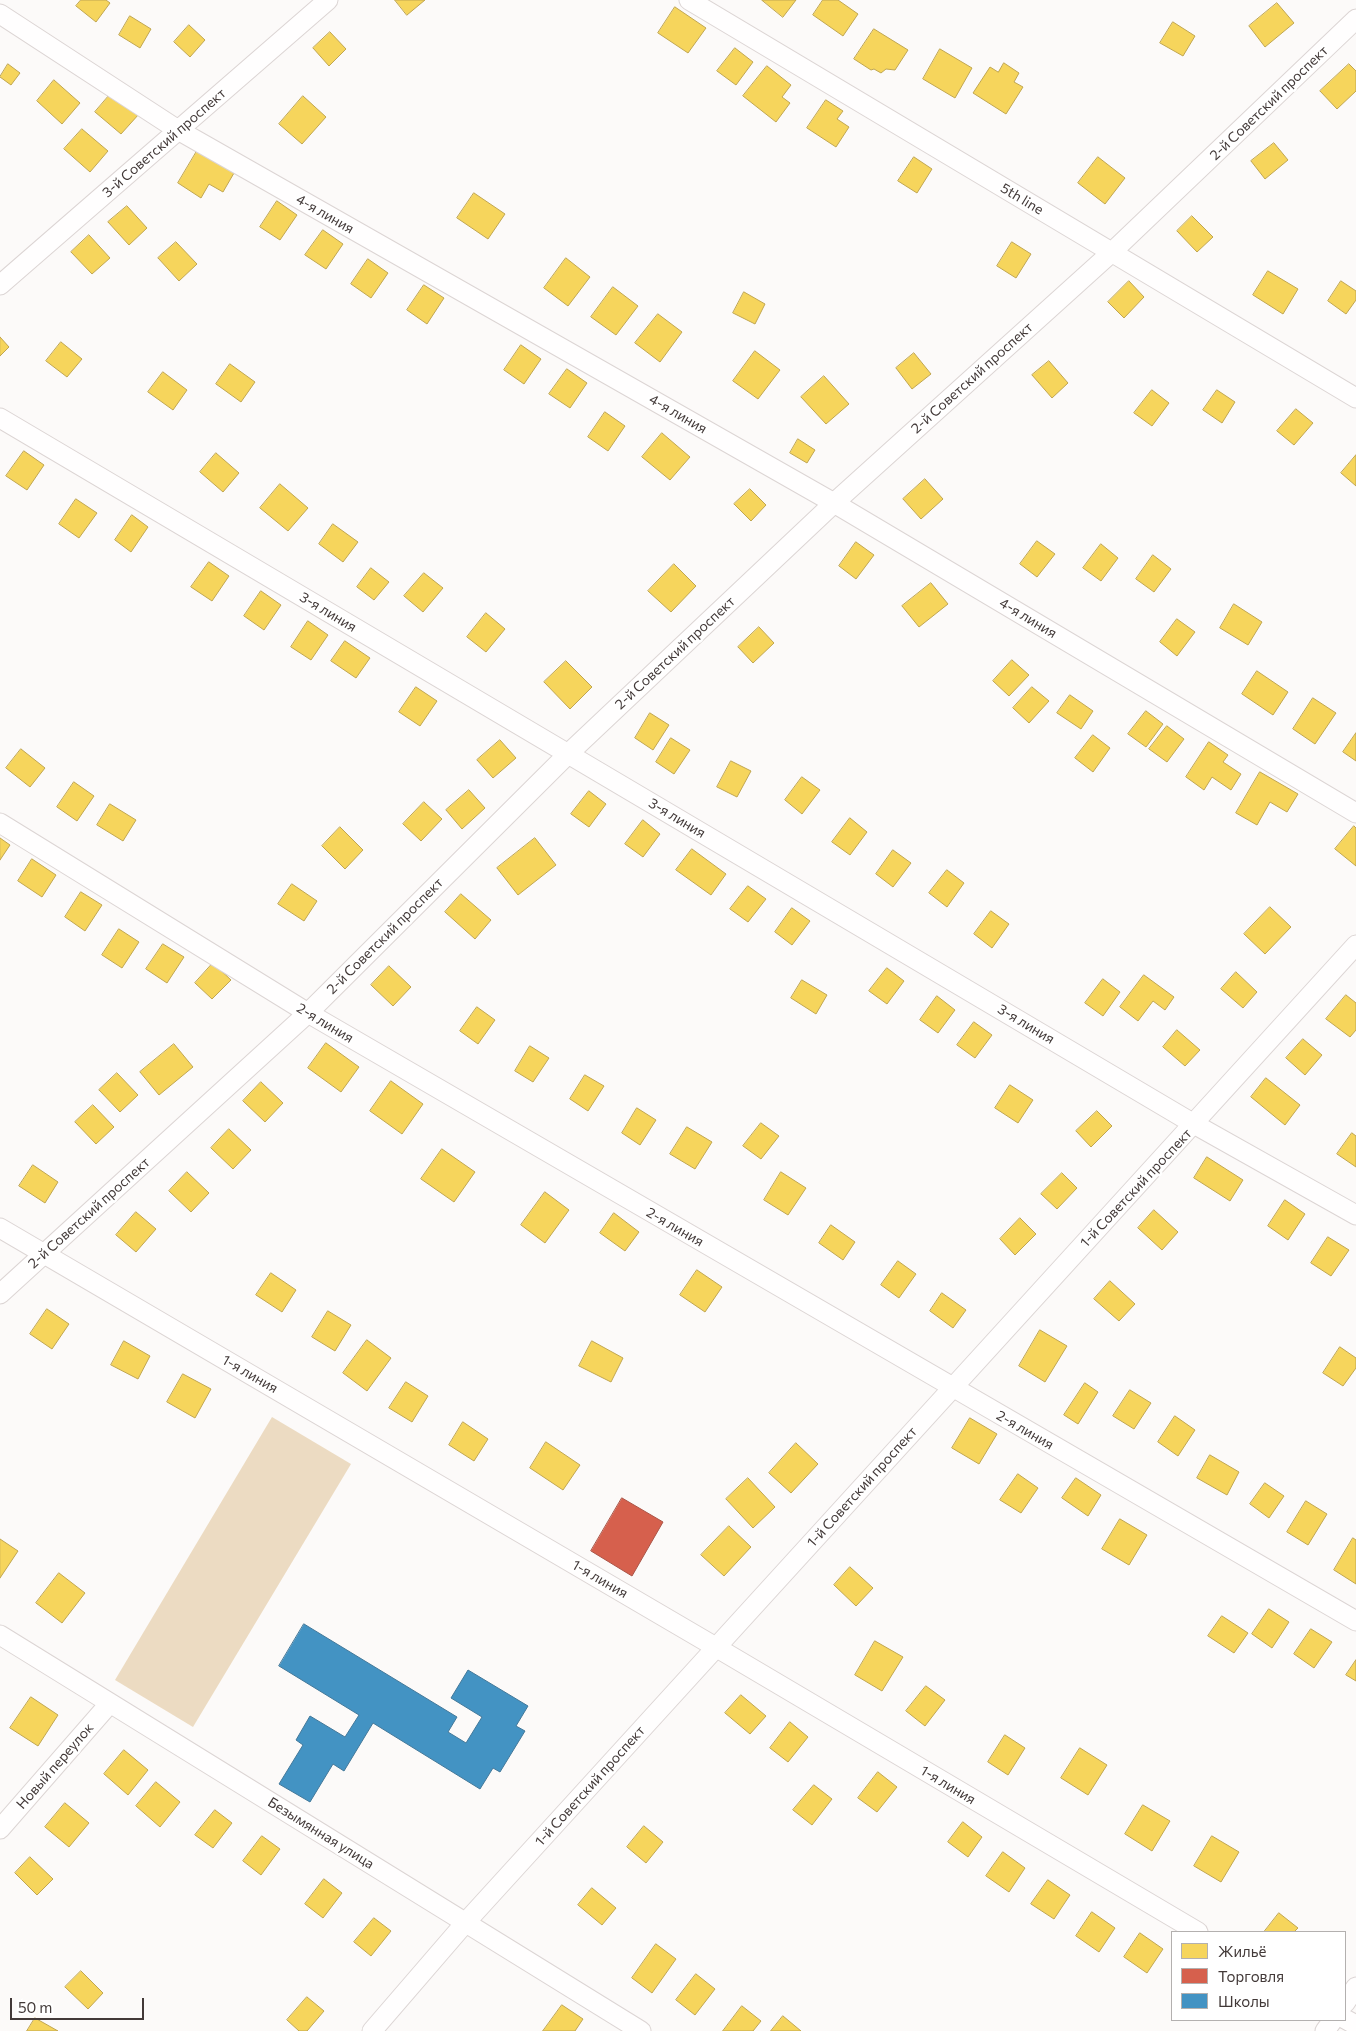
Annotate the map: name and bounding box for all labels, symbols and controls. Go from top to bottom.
street label: 2-й Советский проспект [1206,42,1332,164]
street label: 3-й Советский проспект [99,85,229,201]
street label: 5th line [998,180,1046,218]
street label: 4-я линия [293,191,357,237]
street label: 2-й Советский проспект [908,319,1036,437]
street label: 4-я линия [646,391,710,437]
street label: 3-я линия [296,588,360,636]
street label: 2-й Советский проспект [612,593,738,713]
street label: 4-я линия [996,594,1060,642]
street label: 3-я линия [645,794,709,842]
street label: 2-й Советский проспект [323,874,447,998]
street label: 2-я линия [294,1000,356,1046]
street label: 3-я линия [994,1000,1058,1048]
street label: 1-й Советский проспект [1077,1125,1195,1251]
street label: 2-й Советский проспект [25,1154,153,1272]
street label: 2-я линия [643,1204,707,1250]
street label: 1-я линия [219,1351,281,1397]
street label: 2-я линия [993,1407,1057,1453]
street label: 1-й Советский проспект [804,1423,920,1551]
street label: 1-я линия [569,1556,631,1602]
street label: Новый переулок [13,1720,97,1812]
street label: 1-й Советский проспект [532,1722,648,1850]
street label: 1-я линия [917,1762,979,1808]
street label: Безымянная улица [265,1794,377,1872]
legend [1171,1931,1346,2021]
text: Жильё [1218,1942,1266,1960]
text: Торговля [1218,1967,1284,1985]
scale bar [12,1988,146,2020]
text: Школы [1218,1992,1270,2010]
text: 50 m [18,1998,52,2016]

